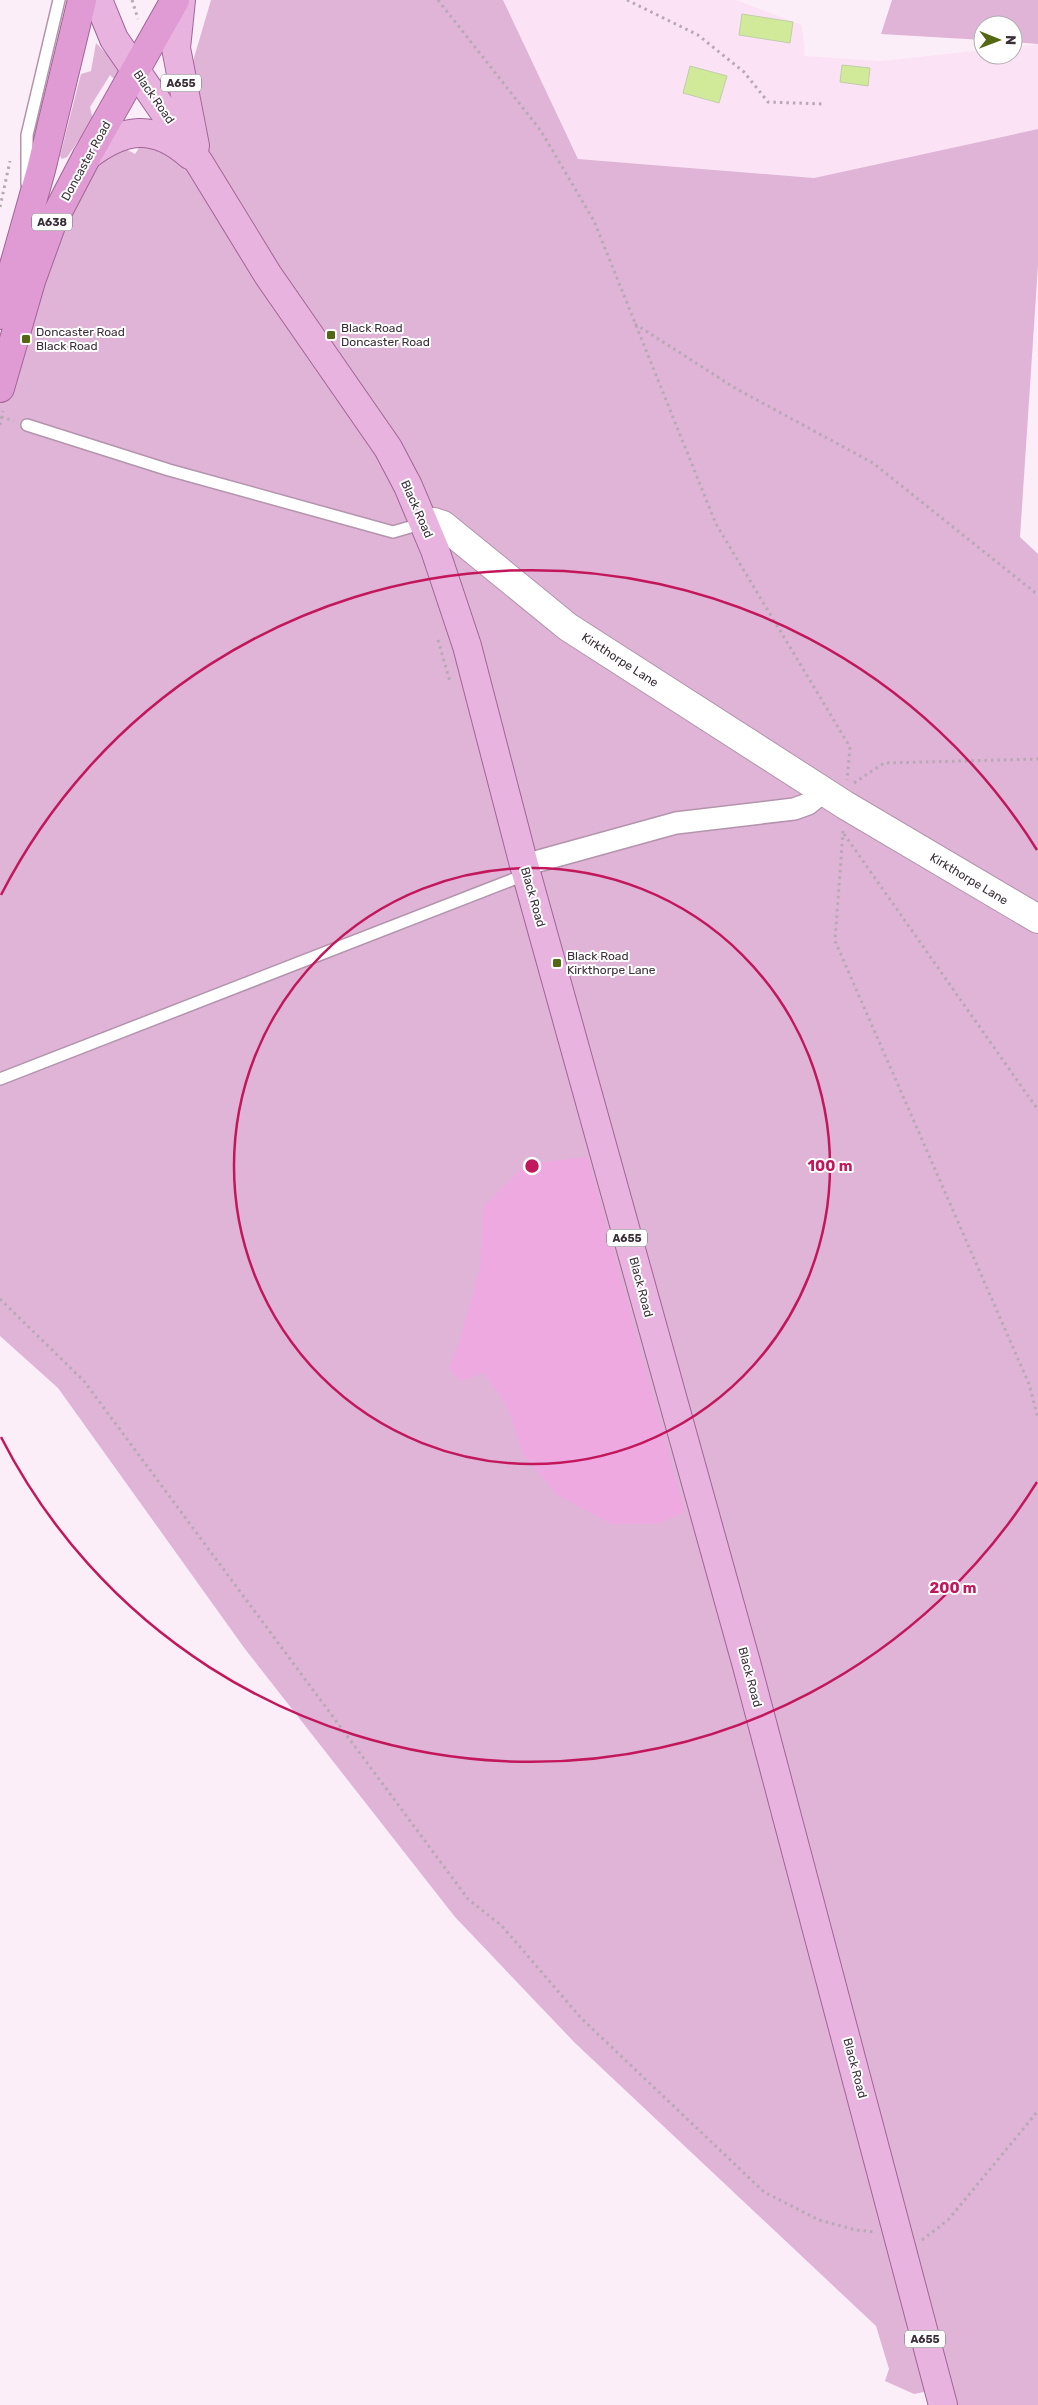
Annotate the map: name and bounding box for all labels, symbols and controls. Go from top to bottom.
north arrow [973,15,1023,65]
text: N [1002,35,1019,45]
street label: Black Road [131,68,177,126]
road number: A655 [161,75,201,92]
street label: Doncaster Road [58,119,114,203]
road number: A638 [32,213,72,230]
place label: Black Road Doncaster Road [341,321,430,349]
place label: Doncaster Road Black Road [36,325,125,353]
marker: Black Road Doncaster Road [325,329,337,341]
marker: Doncaster Road Black Road [20,333,32,345]
street label: Black Road [398,478,436,540]
street label: Kirkthorpe Lane [579,630,661,690]
street label: Kirkthorpe Lane [927,850,1011,908]
street label: Black Road [518,865,548,929]
place label: Black Road Kirkthorpe Lane [567,949,656,977]
marker: Black Road Kirkthorpe Lane [551,957,563,969]
centre of rings [523,1157,541,1175]
text: 100 m [808,1157,852,1175]
road number: A655 [607,1230,647,1246]
street label: Black Road [626,1255,656,1319]
text: 200 m [929,1579,977,1597]
street label: Black Road [735,1645,765,1709]
street label: Black Road [840,2036,870,2100]
road number: A655 [905,2330,945,2348]

